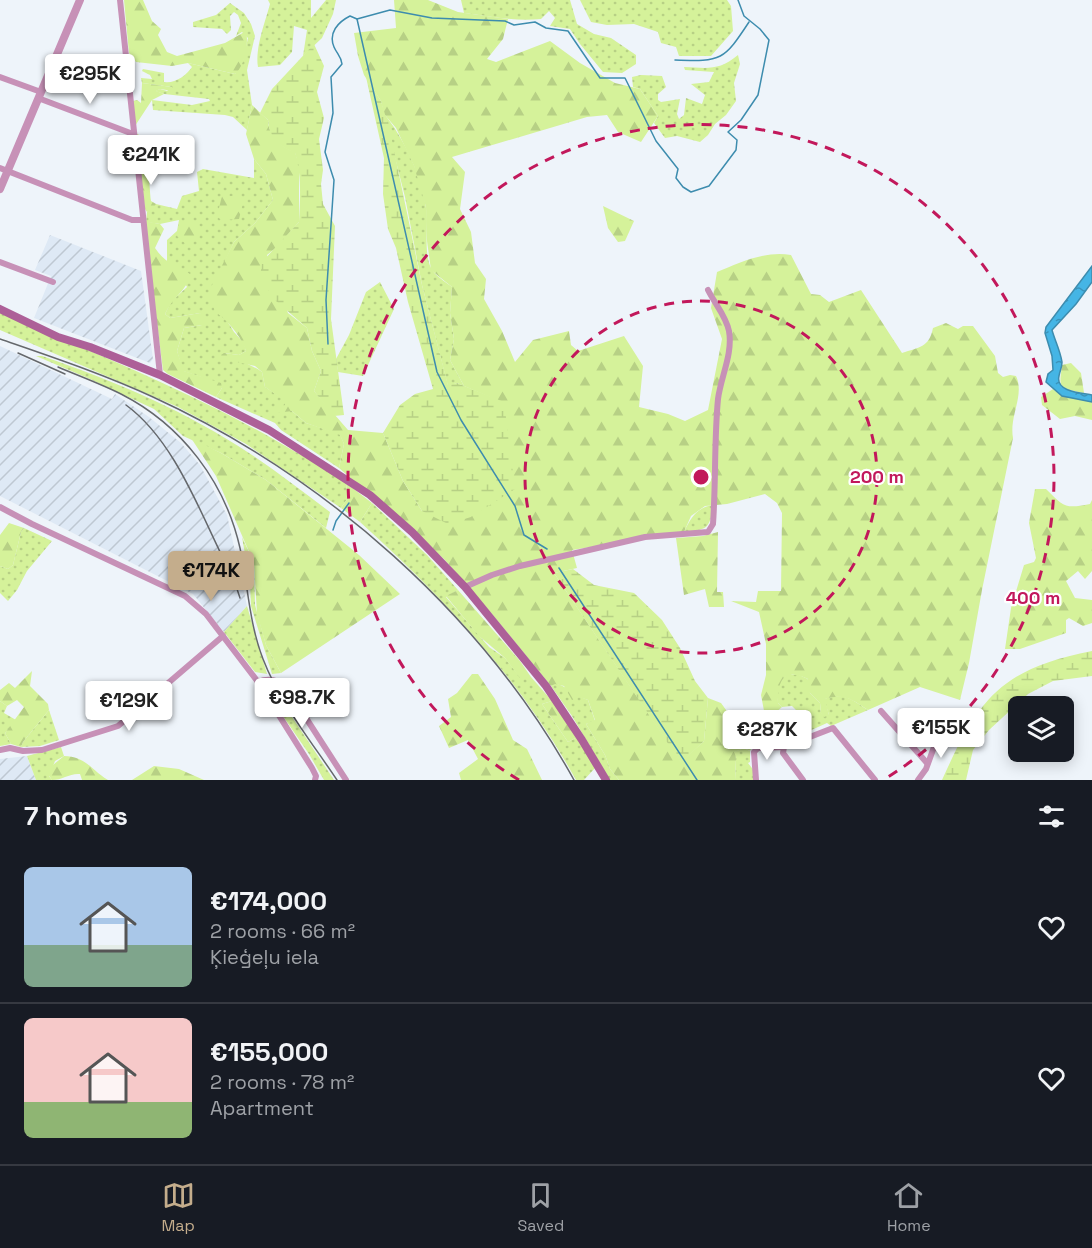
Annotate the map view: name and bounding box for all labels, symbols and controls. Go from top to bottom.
pin: €295K [48,54,132,105]
text: €295K [59,60,121,86]
pin: €241K [109,135,193,186]
text: €241K [122,141,180,167]
text: 200 m [850,465,904,488]
centre of rings [691,467,711,487]
pin: €174K [169,551,253,602]
text: €174K [182,557,240,583]
text: 400 m [1006,586,1060,609]
pin: €98.7K [253,678,351,729]
pin: €129K [87,681,171,732]
text: €98.7K [269,684,335,710]
text: €129K [99,687,159,713]
map controls [1008,696,1074,762]
button: layers [1008,696,1074,762]
pin: €155K [899,708,983,759]
pin: €287K [725,710,809,761]
text: €155K [911,714,971,740]
text: €287K [737,716,797,742]
text: 7 homes [24,799,128,833]
icon: filters [1035,800,1068,833]
text: €174,000 [210,884,327,918]
icon: home [72,891,144,963]
icon: heart [1035,911,1068,944]
text: 2 rooms · 66 m² [210,918,355,944]
text: Ķieģeļu iela [210,944,319,970]
text: €155,000 [210,1035,328,1069]
icon: home [72,1042,144,1114]
icon: heart [1035,1062,1068,1095]
text: 2 rooms · 78 m² [210,1069,354,1095]
text: Apartment [210,1095,314,1121]
tab: Map [161,1179,195,1236]
tab: Saved [518,1179,564,1236]
tab: Home [887,1179,931,1236]

